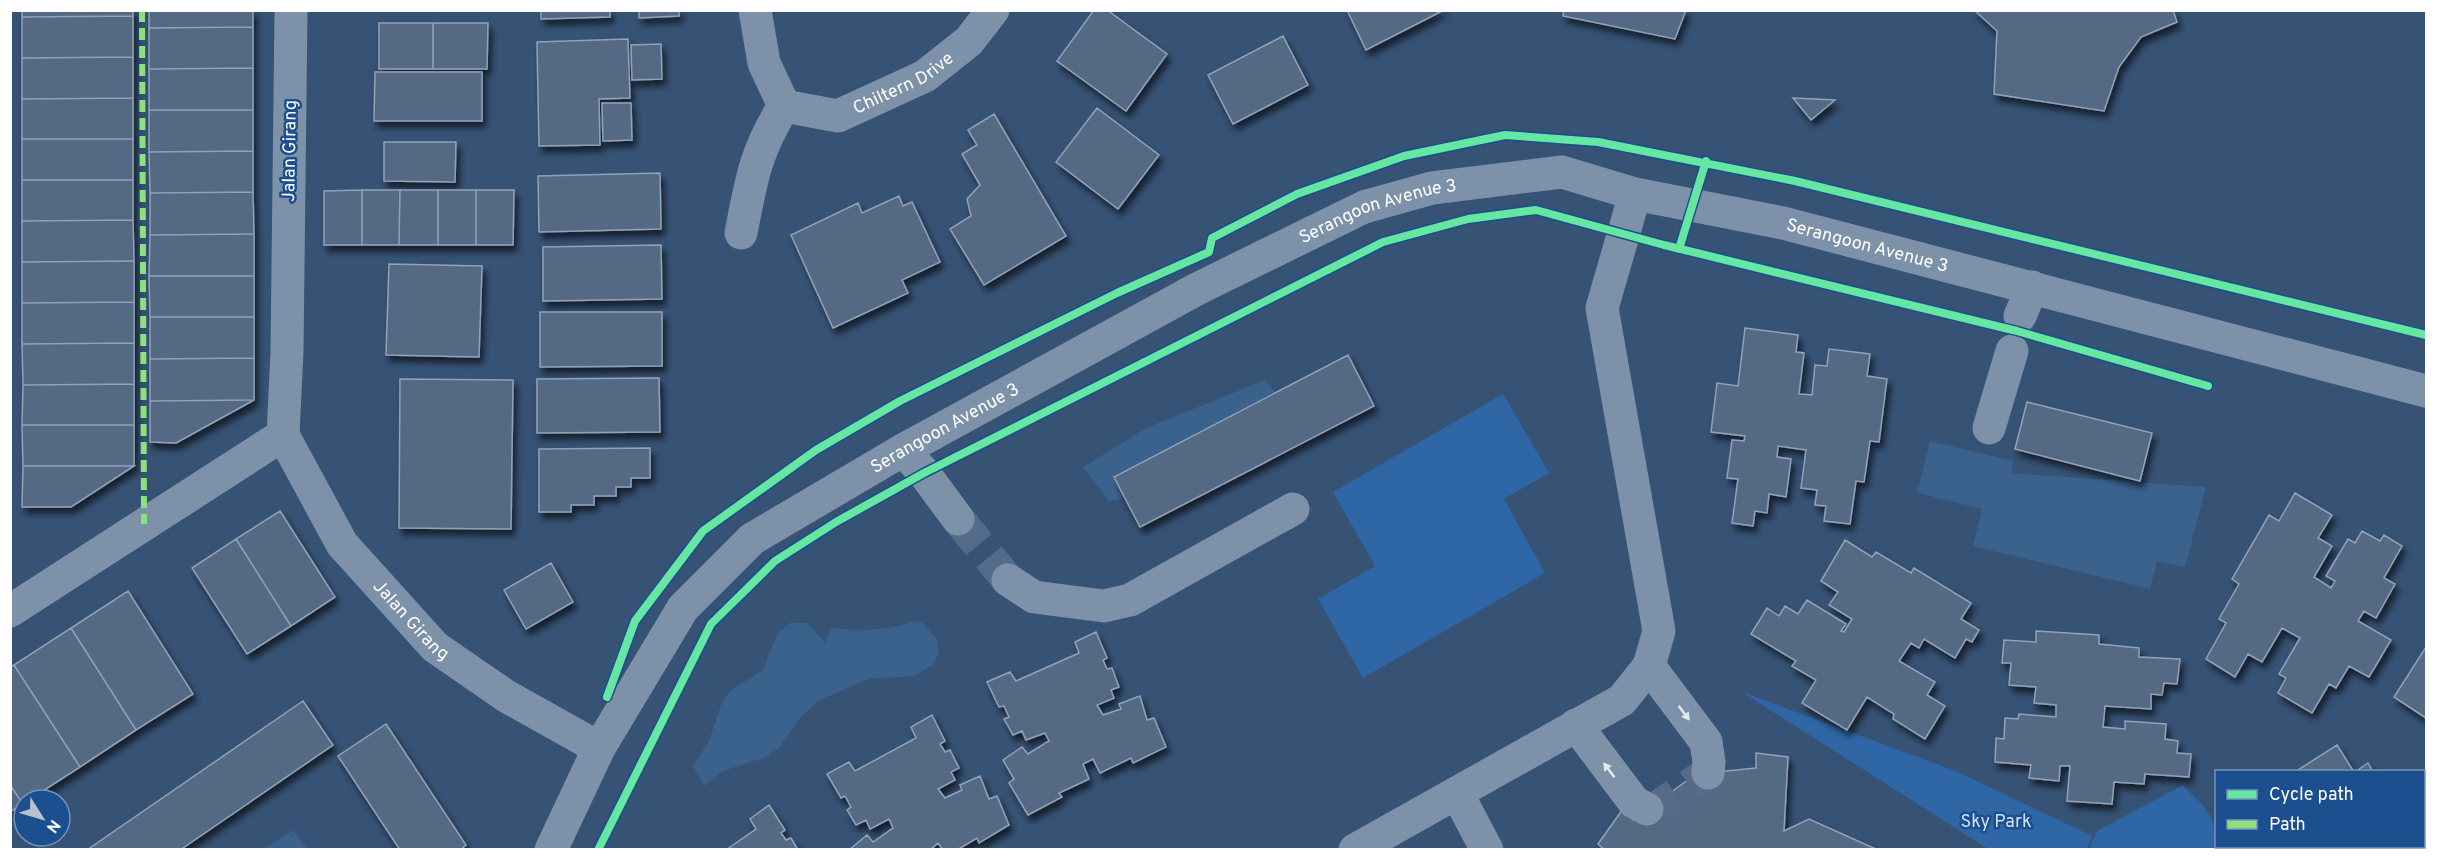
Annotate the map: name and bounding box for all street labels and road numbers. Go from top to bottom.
street label: Chiltern Drive [850,48,959,121]
street label: Jalan Girang [278,100,303,202]
street label: Serangoon Avenue 3 [1296,175,1458,250]
street label: Serangoon Avenue 3 [1784,214,1950,279]
street label: Serangoon Avenue 3 [867,379,1024,480]
street label: Jalan Girang [367,576,453,666]

